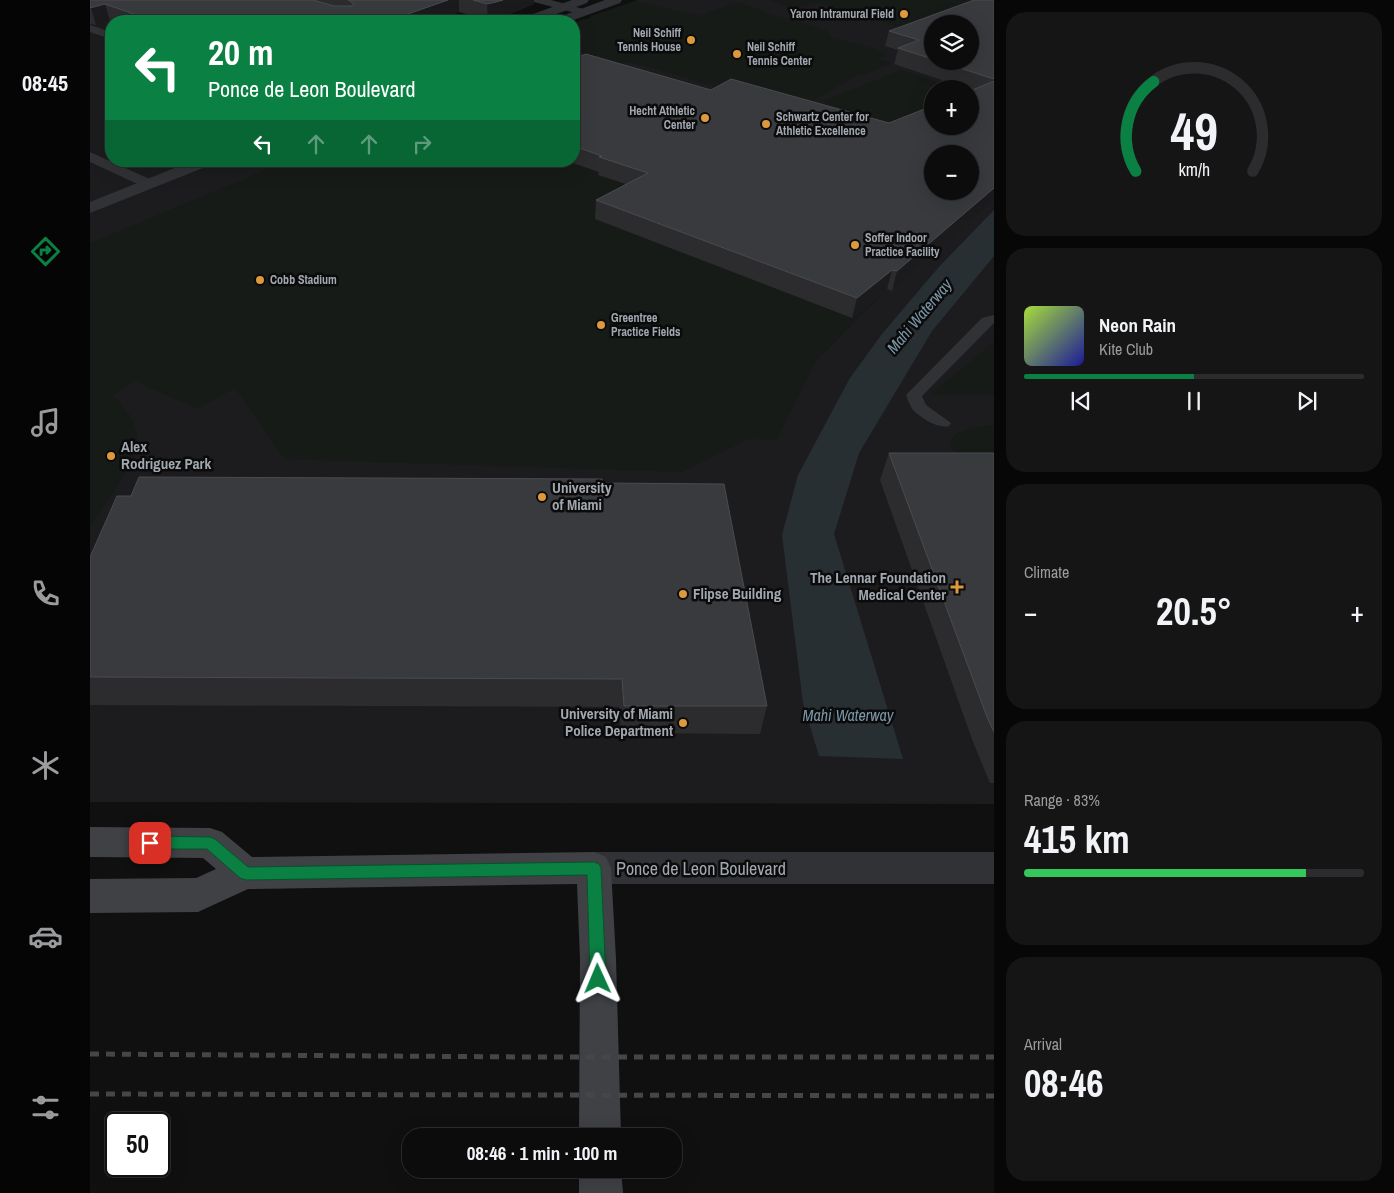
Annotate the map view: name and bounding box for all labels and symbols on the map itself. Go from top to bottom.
place label: Yaron Intramural Field [790,6,894,22]
marker: Yaron Intramural Field [898,8,910,20]
place label: Neil Schiff Tennis House [617,25,682,55]
marker: Neil Schiff Tennis House [685,34,697,46]
place label: Neil Schiff Tennis Center [747,39,812,69]
marker: Neil Schiff Tennis Center [731,48,743,60]
place label: Hecht Athletic Center [629,103,696,133]
place label: Schwartz Center for Athletic Excellence [776,109,869,139]
marker: Hecht Athletic Center [699,112,711,124]
marker: Schwartz Center for Athletic Excellence [760,118,772,130]
place label: Soffer Indoor Practice Facility [865,230,940,260]
marker: Soffer Indoor Practice Facility [849,239,861,251]
place label: Cobb Stadium [270,272,337,288]
water label: Mahi Waterway [881,273,958,358]
marker: Cobb Stadium [254,274,266,286]
place label: Greentree Practice Fields [611,310,681,340]
marker: Greentree Practice Fields [595,319,607,331]
place label: Alex Rodriguez Park [121,436,211,474]
marker: Alex Rodriguez Park [105,450,117,462]
place label: University of Miami [552,477,612,515]
marker: University of Miami [536,491,548,503]
place label: The Lennar Foundation Medical Center [810,567,946,605]
marker: The Lennar Foundation Medical Center [950,580,964,594]
place label: Flipse Building [693,583,782,604]
marker: Flipse Building [677,588,689,600]
place label: University of Miami Police Department [560,703,673,741]
water label: Mahi Waterway [803,704,895,726]
marker: University of Miami Police Department [677,717,689,729]
pin [129,822,171,864]
street label: Ponce de Leon Boulevard [616,856,786,881]
position arrow [571,952,623,1004]
speed limit sign: 50 [105,1112,170,1177]

